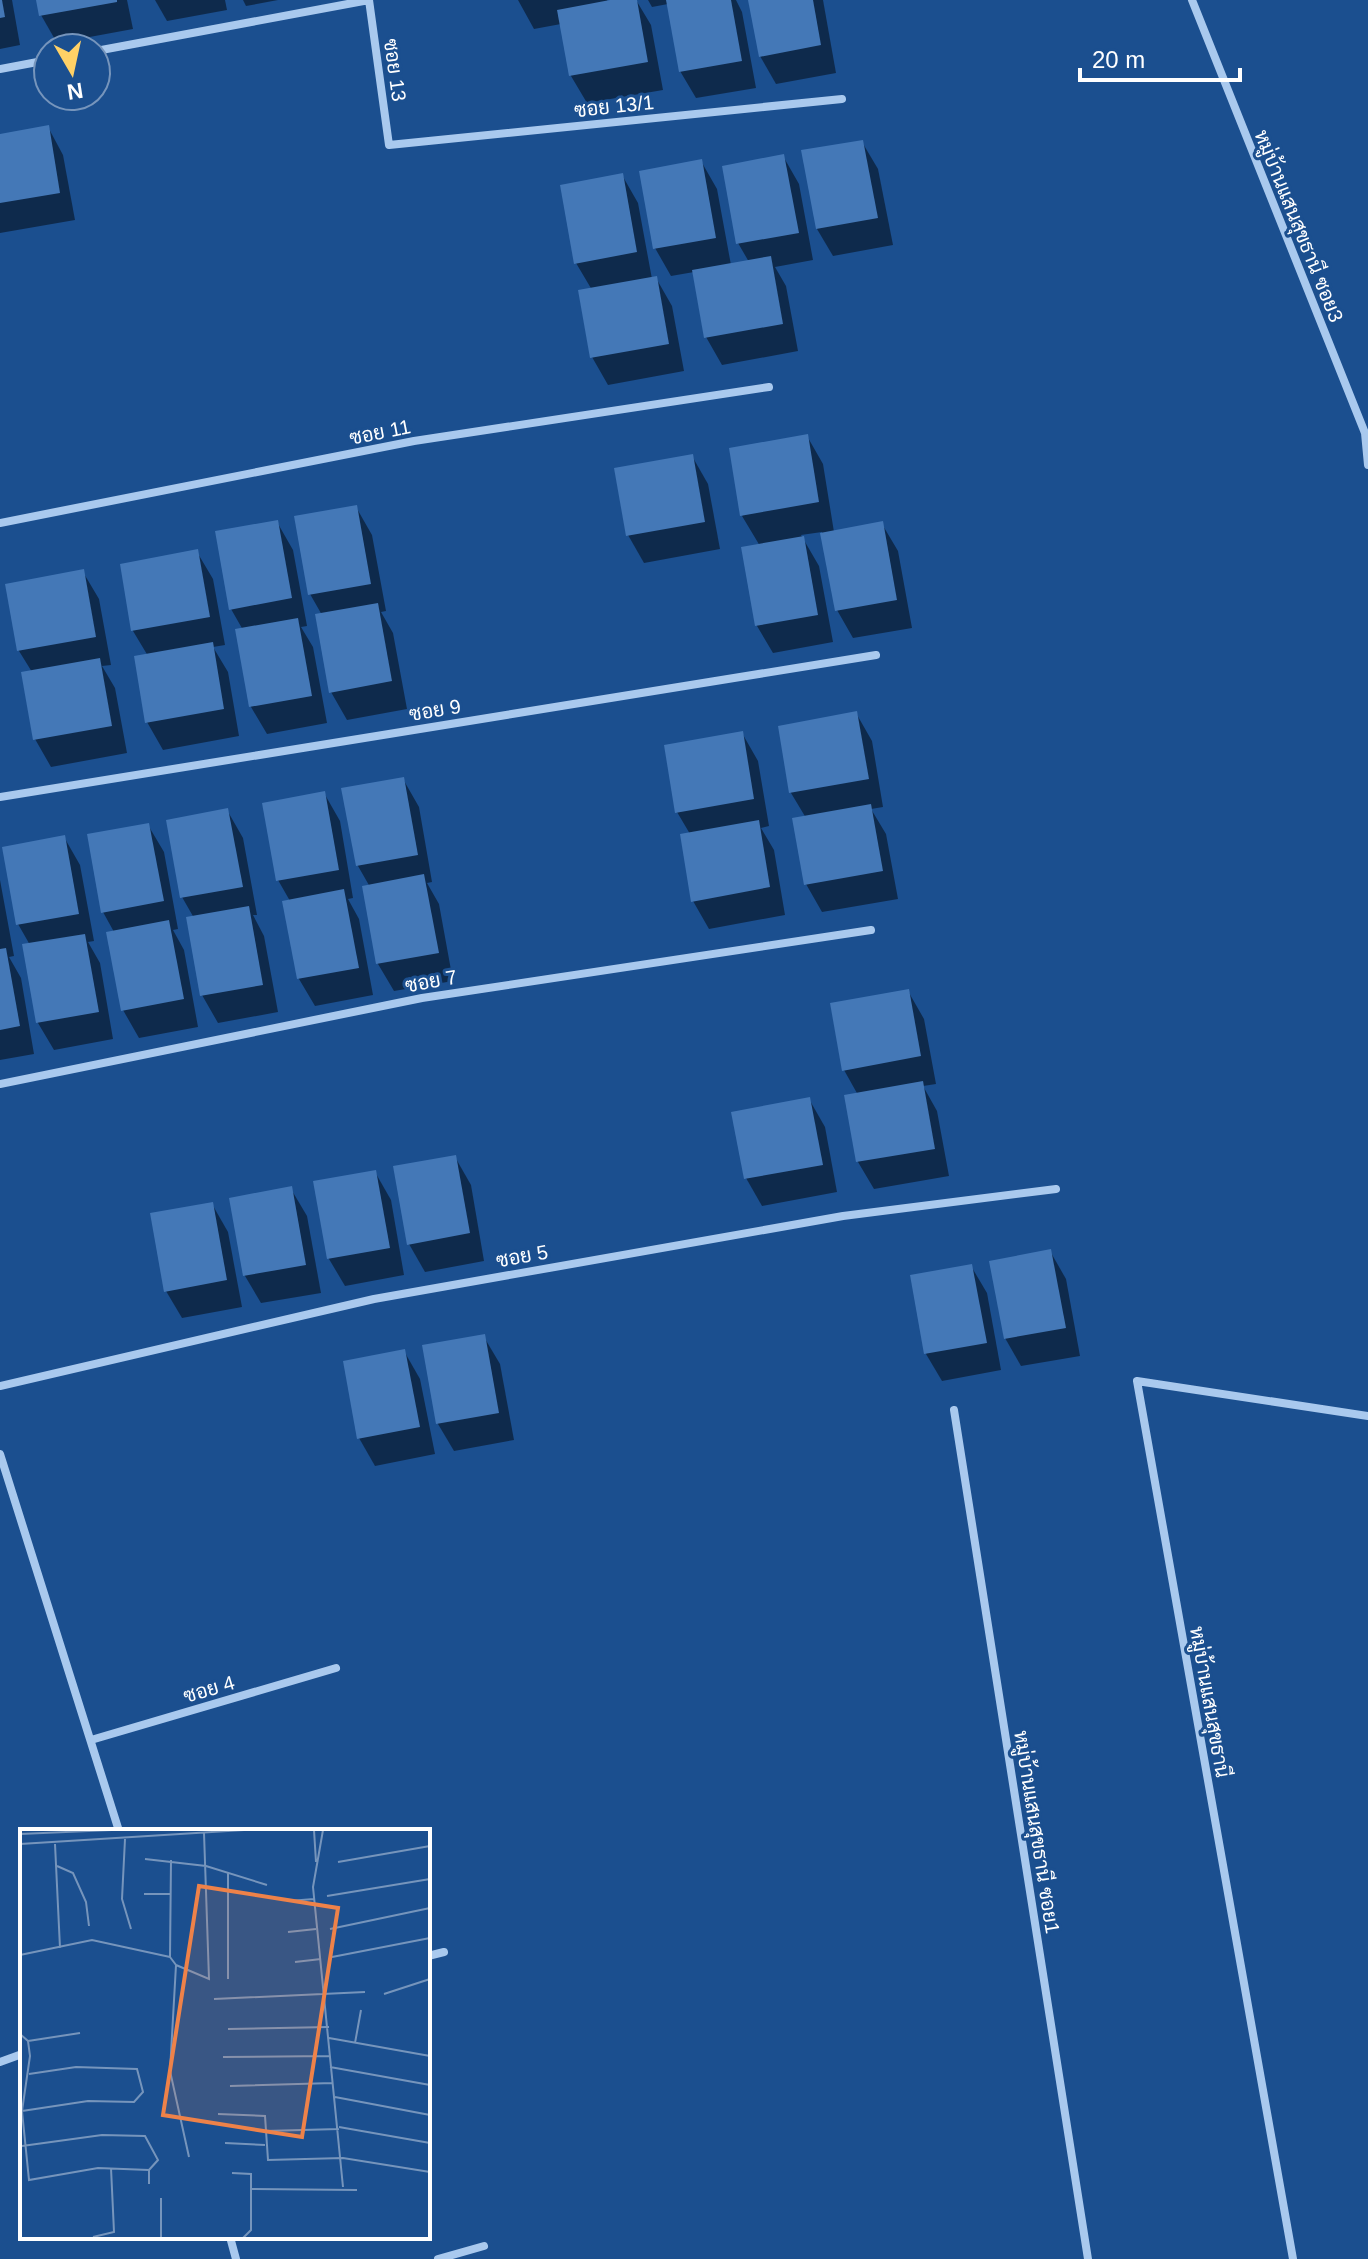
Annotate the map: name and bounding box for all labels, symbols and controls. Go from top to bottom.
north arrow [32,32,112,112]
scale bar [1080,32,1240,82]
street label: ซอย 13 [380,37,410,103]
text: 20 m [1092,46,1145,73]
text: N [65,78,85,105]
street label: ซอย 13/1 [573,91,655,121]
street label: หมู่บ้านแสนสุขธานี ซอย3 [1247,126,1349,327]
street label: ซอย 11 [348,415,412,449]
street label: ซอย 9 [408,695,462,725]
street label: ซอย 7 [403,966,459,996]
street label: ซอย 5 [494,1241,550,1271]
street label: หมู่บ้านแสนสุขธานี [1182,1624,1236,1780]
street label: ซอย 4 [181,1671,237,1707]
street label: หมู่บ้านแสนสุขธานี ซอย1 [1006,1729,1066,1936]
inset map [20,1829,430,2239]

